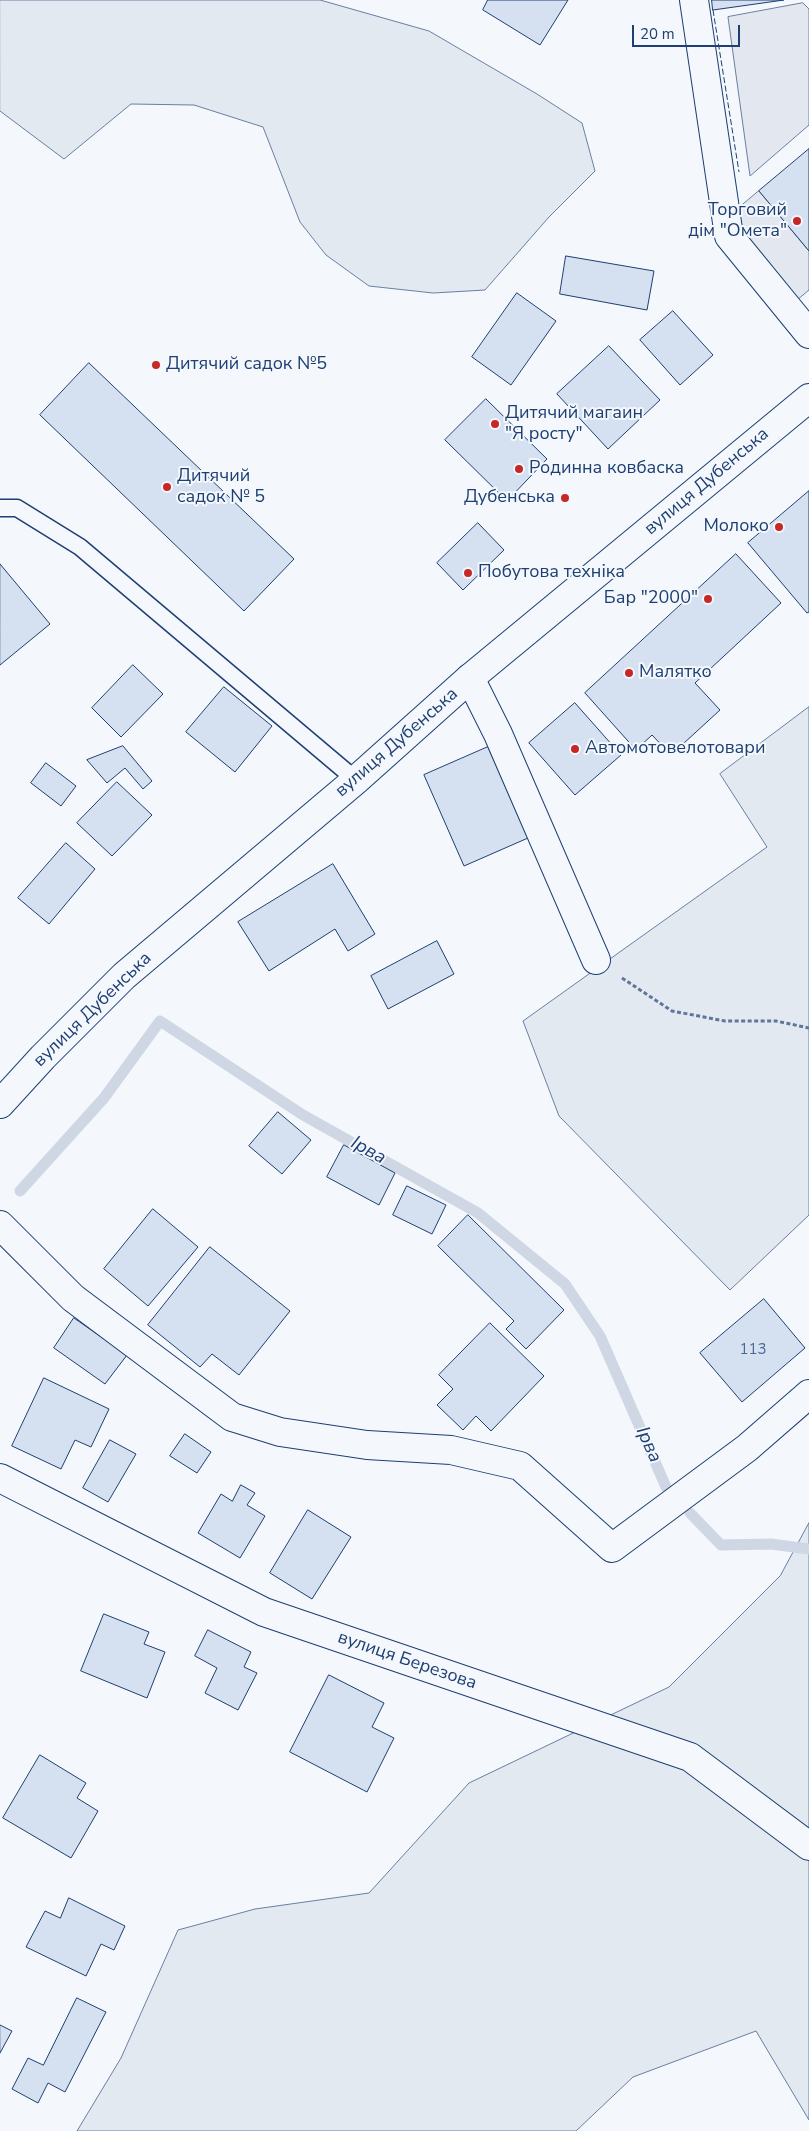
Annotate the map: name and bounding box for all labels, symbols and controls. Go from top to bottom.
scale bar [634,15,742,47]
text: 20 m [640,24,675,44]
place label: Торговий дім "Омета" [688,200,787,242]
marker: Торговий дім "Омета" [791,215,803,227]
place label: Дитячий садок №5 [166,354,327,376]
marker: Дитячий садок №5 [150,359,162,371]
place label: Дитячий магаин "Я росту" [505,403,643,446]
marker: Дитячий магаин "Я росту" [489,418,501,430]
street label: вулиця Дубенська [640,424,774,540]
place label: Родинна ковбаска [529,458,684,480]
marker: Родинна ковбаска [513,463,525,475]
place label: Дитячий садок № 5 [177,466,265,508]
marker: Дитячий садок № 5 [161,481,173,493]
place label: Дубенська [464,487,555,509]
marker: Дубенська [559,492,571,504]
place label: Молоко [703,516,769,538]
marker: Молоко [773,521,785,533]
place label: Побутова техніка [478,562,625,584]
marker: Побутова техніка [462,567,474,579]
place label: Бар "2000" [604,588,698,610]
marker: Бар "2000" [702,593,714,605]
place label: Малятко [639,662,712,684]
marker: Малятко [623,667,635,679]
street label: вулиця Дубенська [331,684,463,802]
place label: Автомотовелотовари [585,738,765,760]
marker: Автомотовелотовари [569,743,581,755]
street label: вулиця Дубенська [30,948,156,1072]
water label: Ірва [346,1132,390,1170]
house number: 113 [740,1341,766,1359]
water label: Ірва [630,1424,666,1466]
street label: вулиця Березова [335,1627,479,1695]

